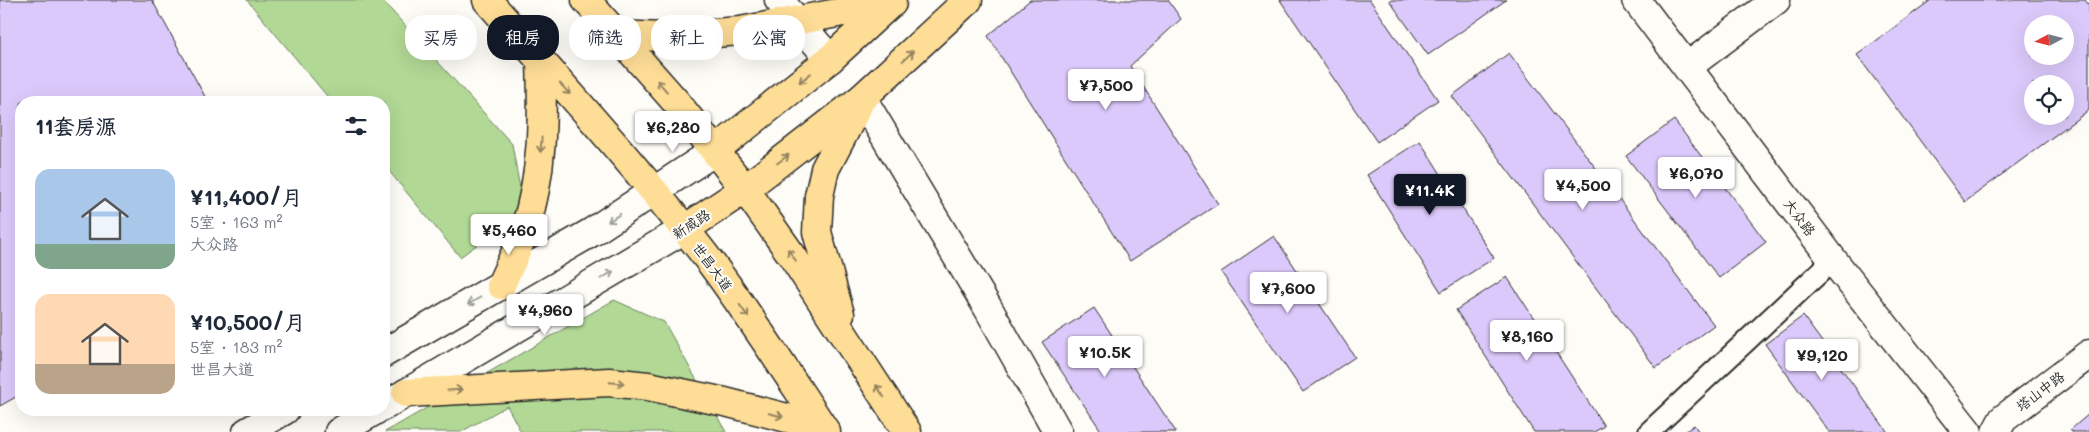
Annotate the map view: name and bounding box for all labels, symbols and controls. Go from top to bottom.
chip: 买房 [405,15,477,60]
chip: 租房 [487,15,559,60]
chip: 筛选 [569,15,641,60]
chip: 新上 [651,15,723,60]
chip: 公寓 [733,15,805,60]
north arrow [2024,15,2074,65]
map controls [2024,15,2074,125]
one-way arrow [902,50,915,62]
pin: ¥7,500 [1065,68,1147,111]
one-way arrow [799,72,812,83]
text: ¥7,500 [1079,74,1133,95]
button: locate [2024,75,2074,125]
one-way arrow [657,80,668,93]
one-way arrow [560,82,571,95]
pin: ¥6,280 [632,110,714,153]
text: 11套房源 [35,112,117,139]
icon: filters [342,112,370,140]
text: ¥6,280 [646,116,700,137]
one-way arrow [536,136,545,152]
one-way arrow [776,154,789,165]
pin: ¥6,070 [1655,156,1737,199]
text: ¥6,070 [1669,162,1723,183]
pin: ¥4,500 [1542,168,1624,211]
pin: ¥11.4K [1389,174,1471,216]
text: ¥4,500 [1555,174,1611,195]
text: ¥11.4K [1405,179,1455,200]
text: ¥11,400/月 [190,183,302,210]
icon: home [75,189,135,249]
street label: 大众路 [1780,195,1820,239]
street label: 新威路 [668,205,714,243]
text: 5室 · 163 m² [190,211,283,232]
one-way arrow [607,213,621,223]
pin: ¥5,460 [468,214,550,256]
text: ¥5,460 [482,219,536,240]
text: 大众路 [190,233,238,254]
street label: 世昌大道 [689,239,737,295]
one-way arrow [787,248,797,262]
one-way arrow [599,270,614,279]
pin: ¥7,600 [1247,272,1329,314]
text: ¥7,600 [1261,277,1315,298]
pin: ¥4,960 [504,294,586,336]
one-way arrow [466,296,481,306]
text: ¥4,960 [517,299,573,320]
one-way arrow [739,304,749,318]
text: ¥10,500/月 [190,308,306,335]
icon: home [75,314,135,374]
pin: ¥8,160 [1486,320,1568,362]
text: ¥8,160 [1501,325,1553,346]
text: 5室 · 183 m² [190,336,283,357]
pin: ¥10.5K [1064,336,1146,378]
pin: ¥9,120 [1781,338,1863,381]
text: ¥10.5K [1079,341,1131,362]
text: ¥9,120 [1796,344,1848,365]
text: 世昌大道 [190,358,254,379]
street label: 塔山中路 [2012,367,2068,415]
one-way arrow [609,378,625,388]
one-way arrow [447,385,463,394]
one-way arrow [875,385,885,399]
one-way arrow [768,411,784,420]

